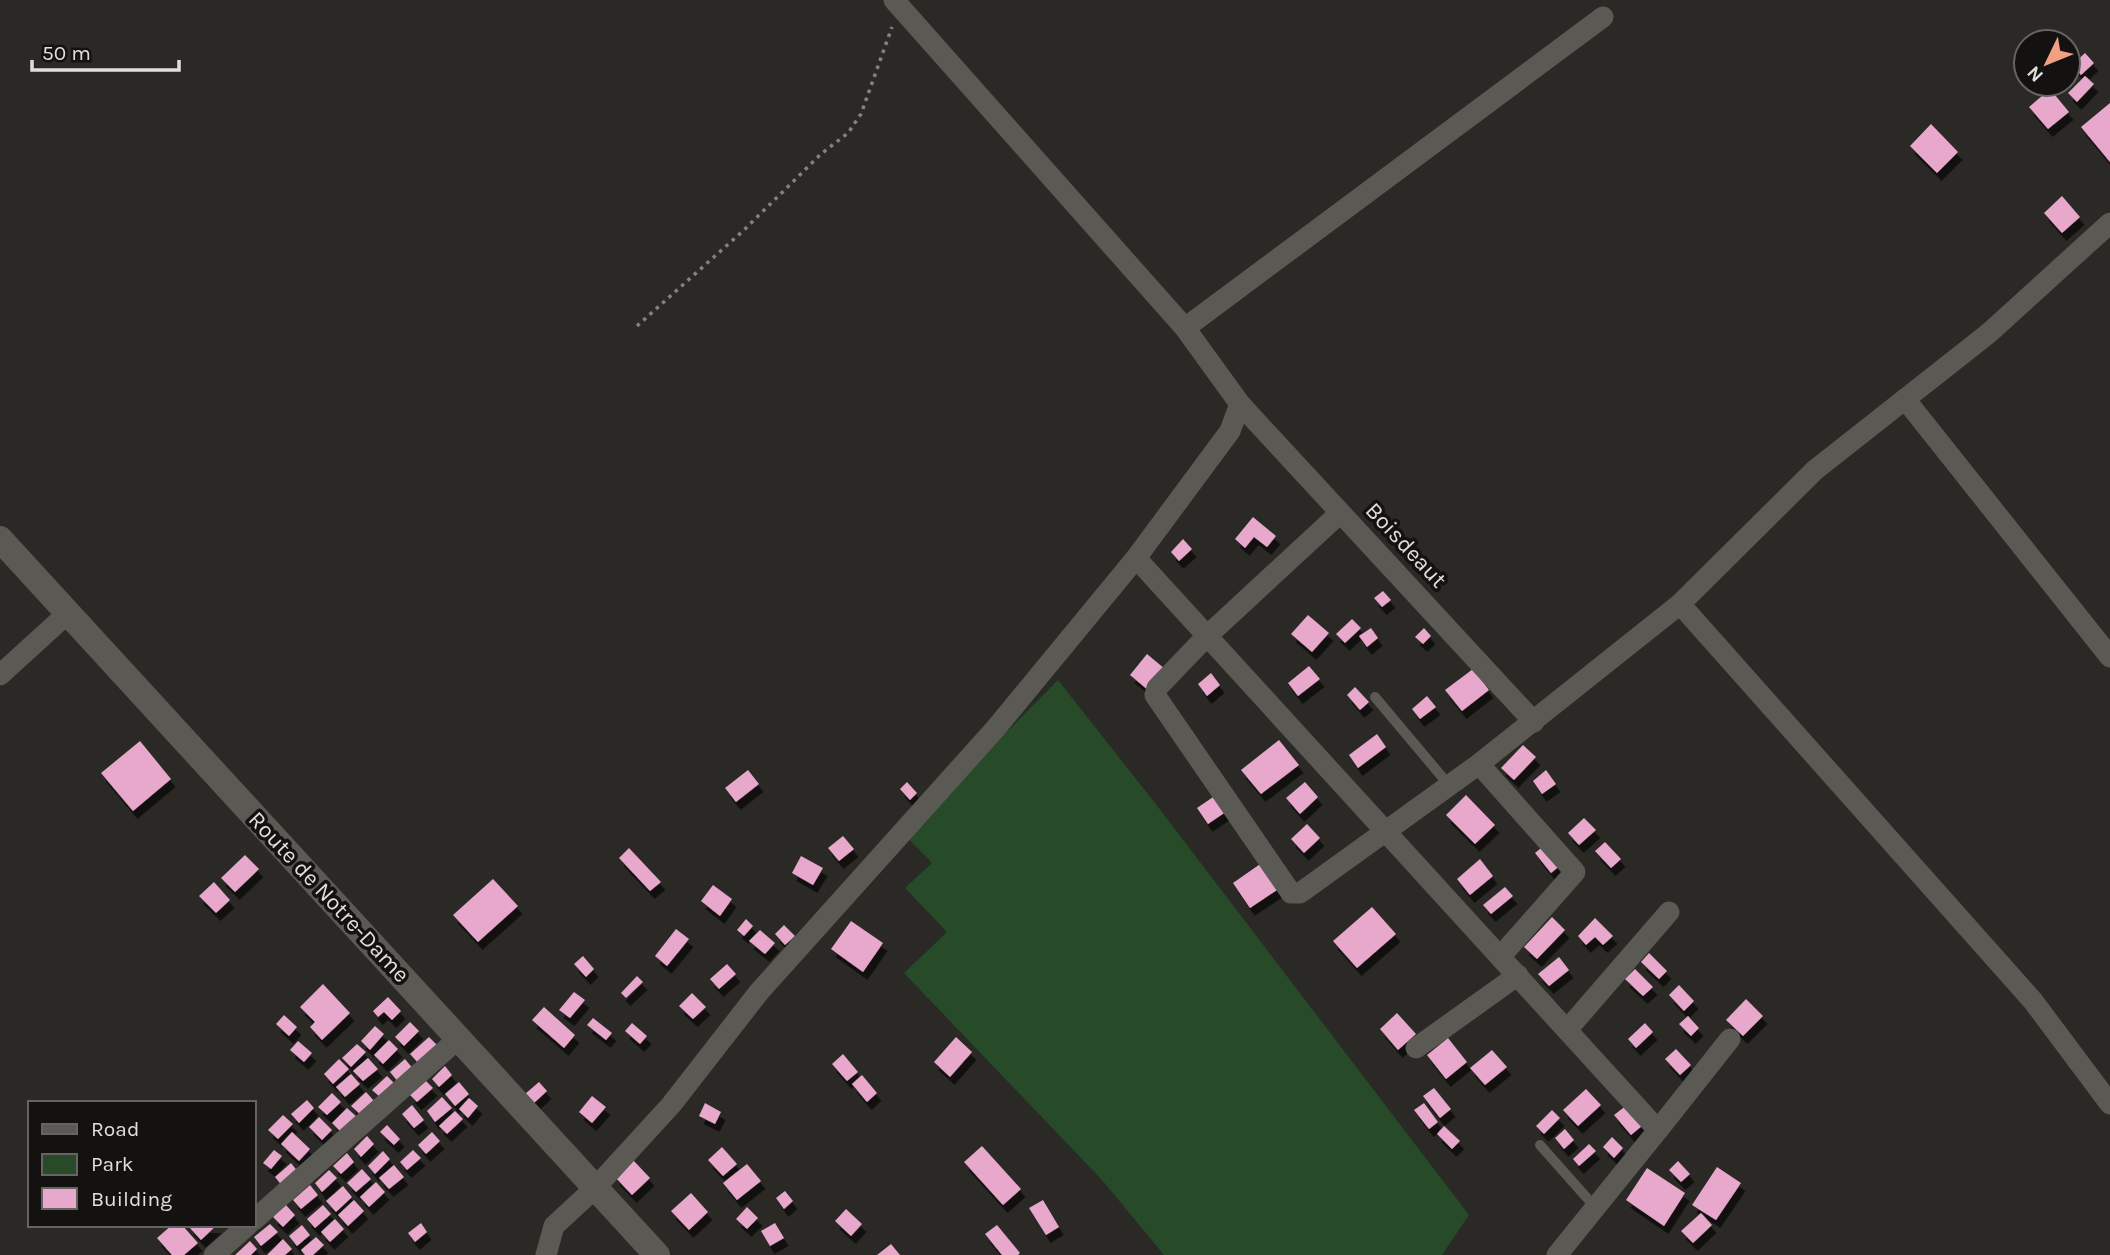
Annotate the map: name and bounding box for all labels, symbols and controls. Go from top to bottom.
scale bar [32,28,178,72]
north arrow [2012,28,2082,98]
text: 50 m [42,41,91,65]
text: N [2023,61,2048,86]
street label: Boisdeaut [1360,497,1452,593]
street label: Route de Notre-Dame [243,806,415,988]
legend [28,1101,256,1227]
text: Road [91,1117,139,1141]
text: Park [91,1152,134,1176]
text: Building [91,1187,172,1211]

